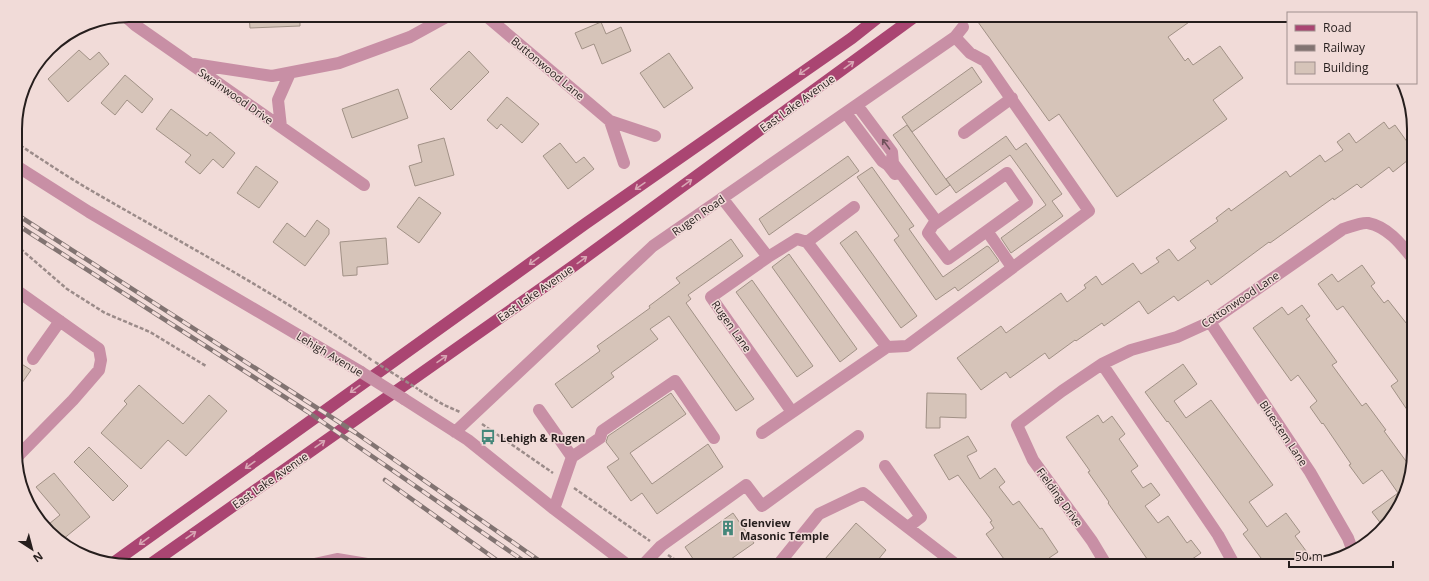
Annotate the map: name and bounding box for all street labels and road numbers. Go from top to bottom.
street label: Buttonwood Lane [508,33,588,103]
street label: Swainwood Drive [195,64,277,128]
street label: East Lake Avenue [757,71,837,135]
street label: Rugen Road [668,191,728,239]
street label: East Lake Avenue [494,261,576,325]
street label: Cottonwood Lane [1198,267,1282,331]
street label: Rugen Lane [709,297,755,355]
street label: Lehigh Avenue [294,328,366,380]
street label: Bluestem Lane [1257,397,1311,469]
street label: East Lake Avenue [229,448,311,512]
street label: Fielding Drive [1034,465,1086,529]

